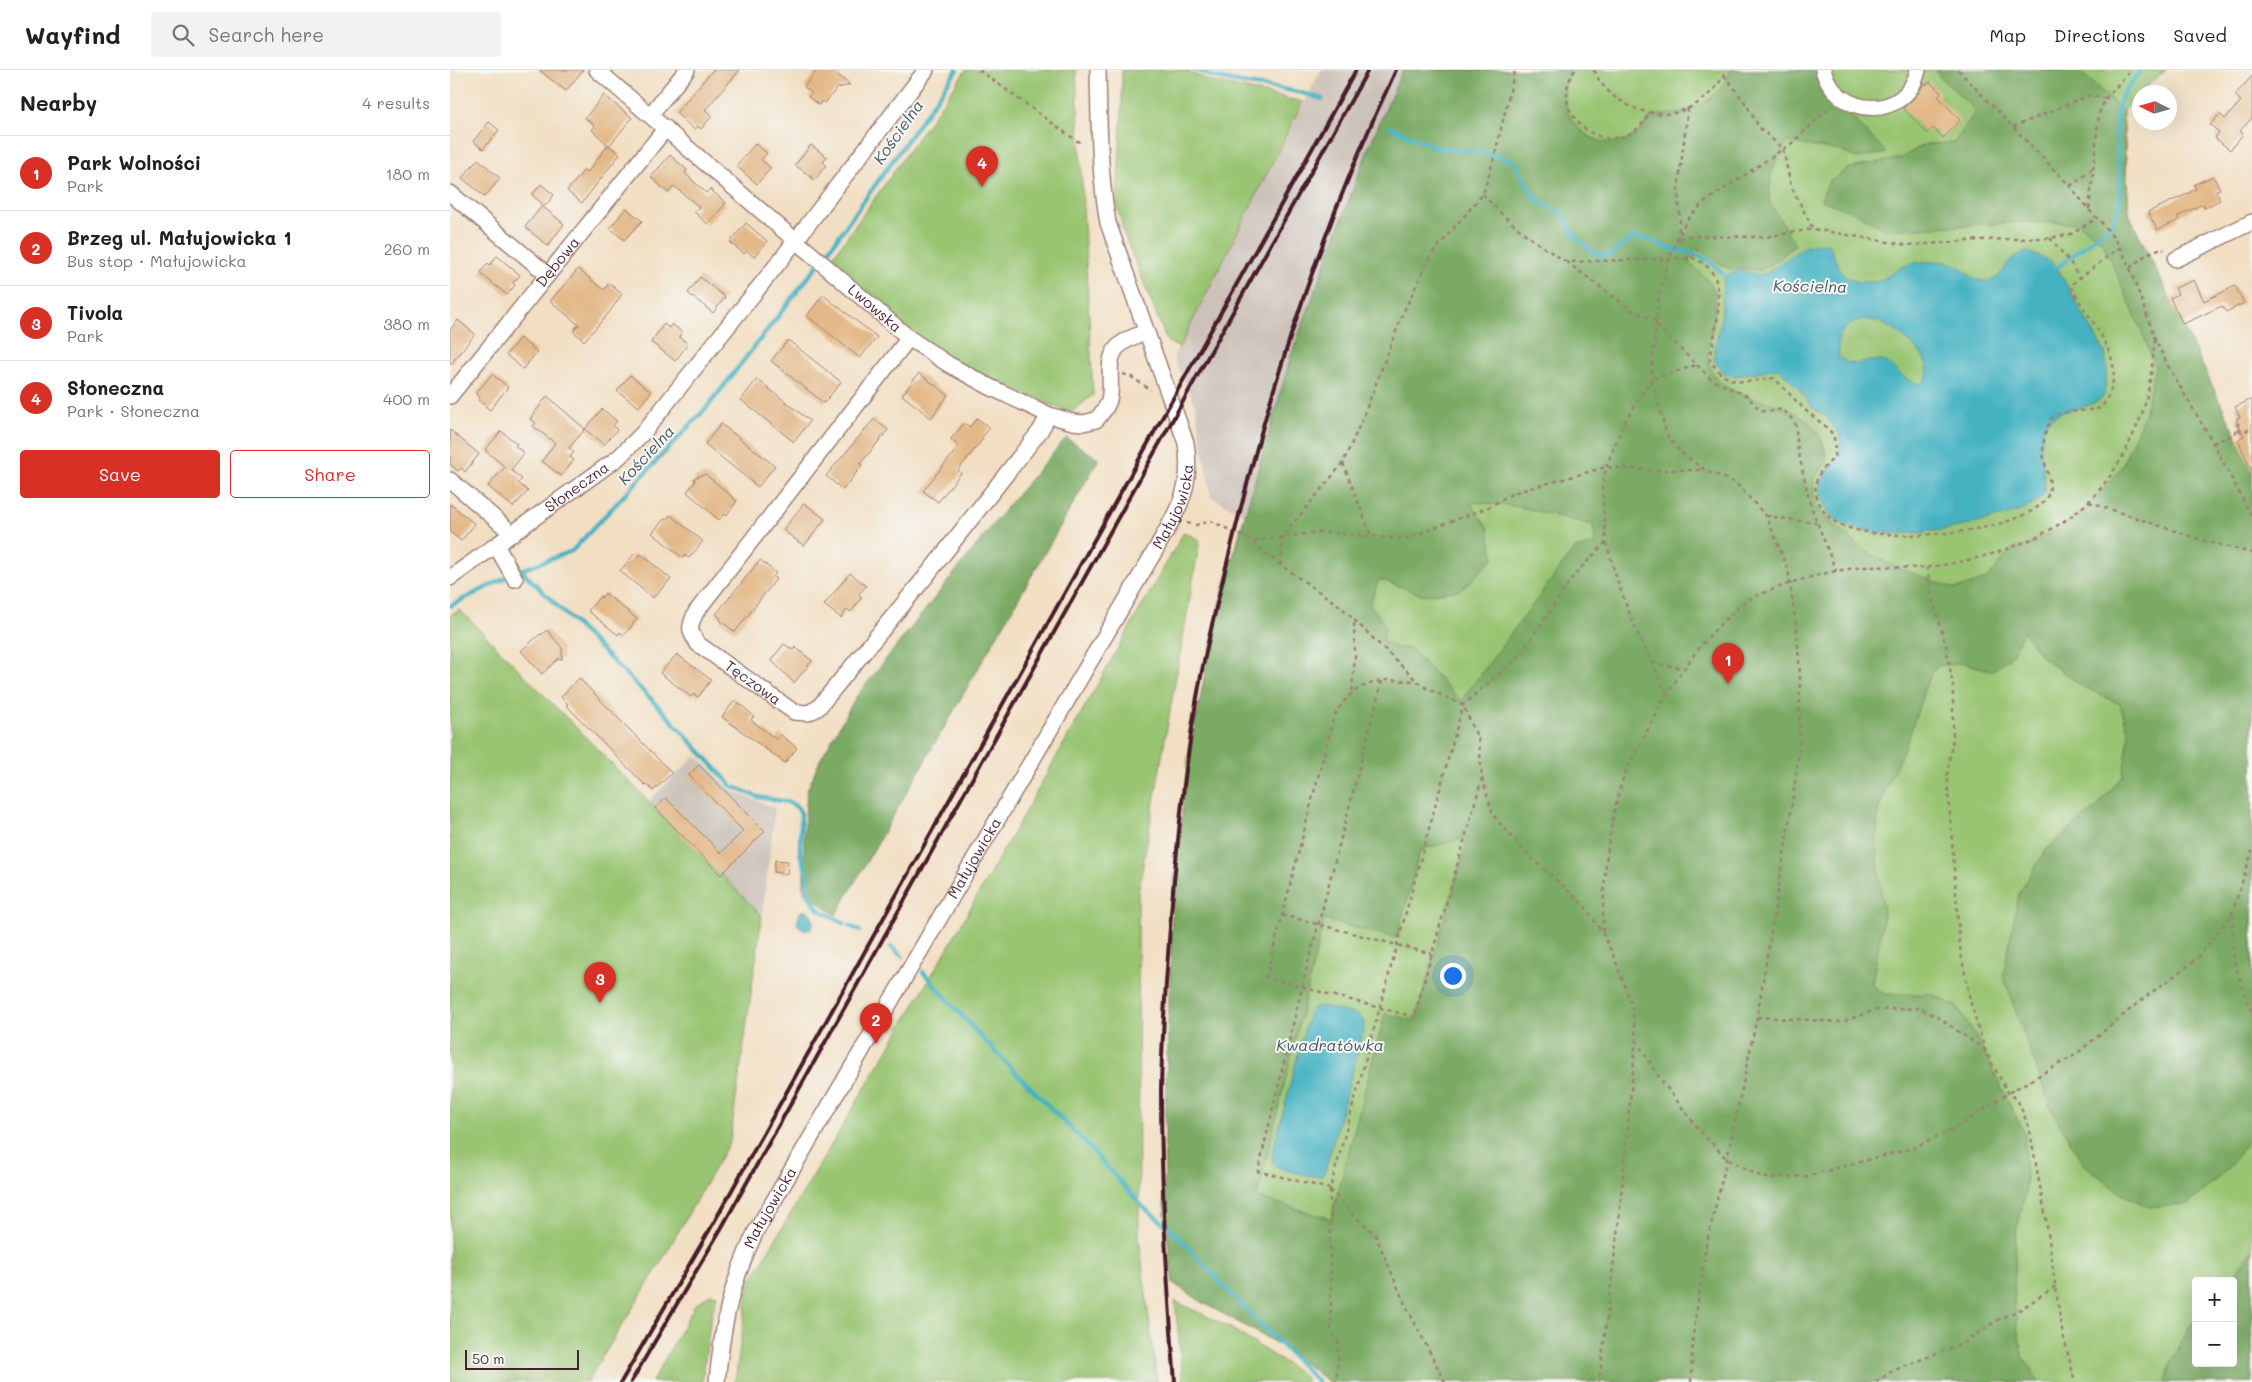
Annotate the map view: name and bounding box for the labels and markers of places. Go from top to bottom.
pin: 4 [966,146,998,187]
pin: 1 [1712,643,1744,684]
pin: 3 [584,962,616,1003]
pin: 2 [860,1003,892,1044]

